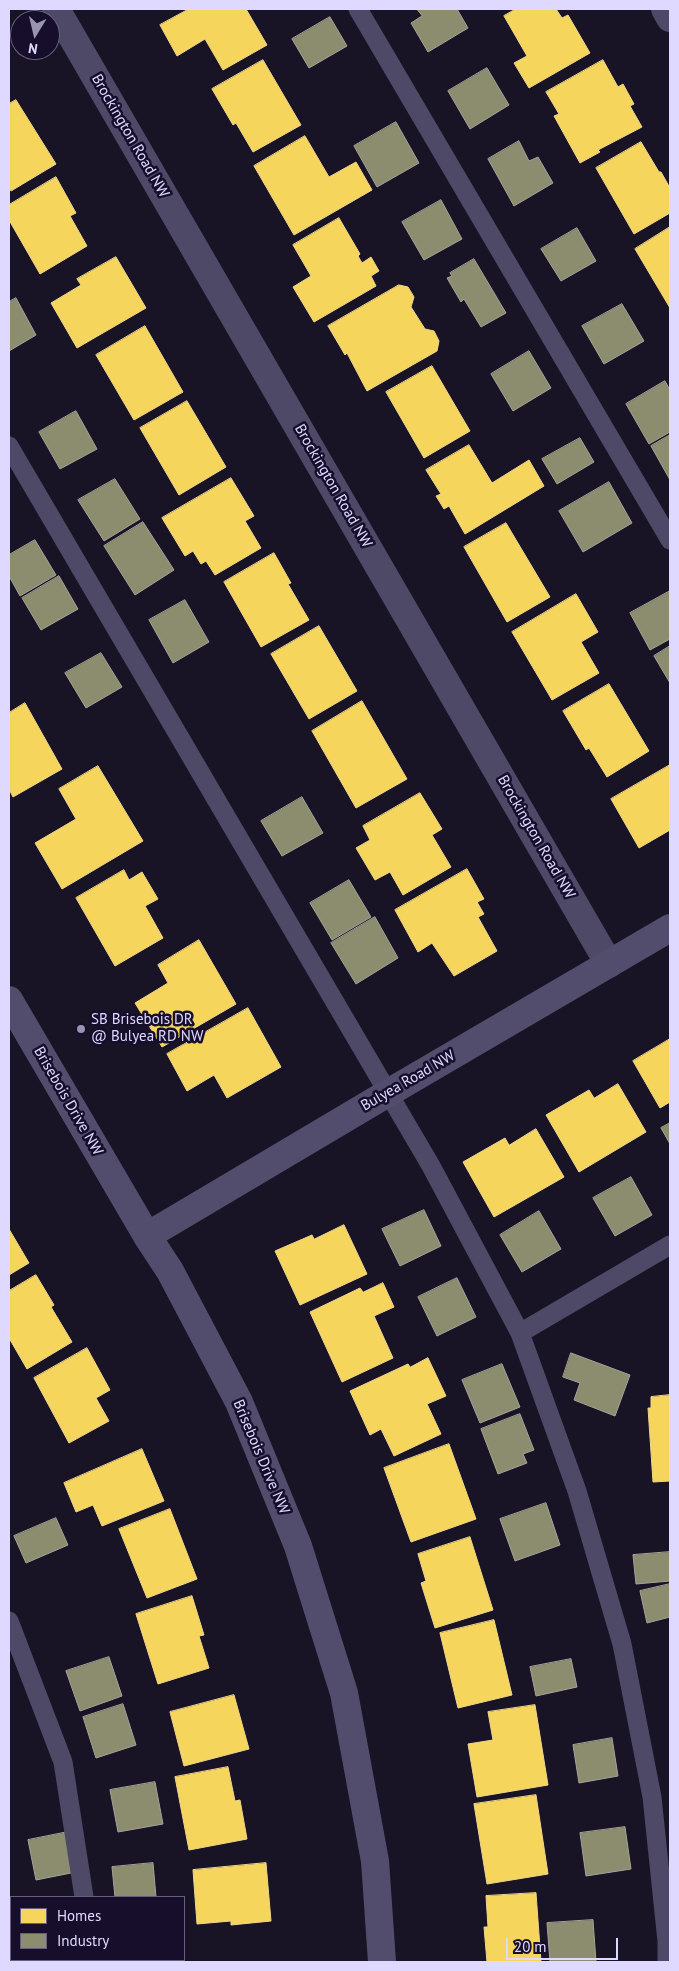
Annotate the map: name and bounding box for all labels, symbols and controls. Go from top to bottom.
north arrow [10,10,60,60]
text: N [27,39,39,58]
street label: Brockington Road NW [87,71,173,201]
street label: Brockington Road NW [290,421,376,551]
street label: Brockington Road NW [493,772,579,902]
place label: SB Brisebois DR @ Bulyea RD NW [91,1011,203,1046]
marker: SB Brisebois DR @ Bulyea RD NW [75,1023,87,1035]
street label: Brisebois Drive NW [30,1043,106,1159]
street label: Bulyea Road NW [358,1047,458,1115]
street label: Brisebois Drive NW [229,1397,293,1517]
legend [10,1896,185,1961]
text: Homes [57,1906,101,1925]
scale bar [509,1928,622,1960]
text: Industry [57,1931,109,1950]
text: 20 m [514,1937,547,1956]

